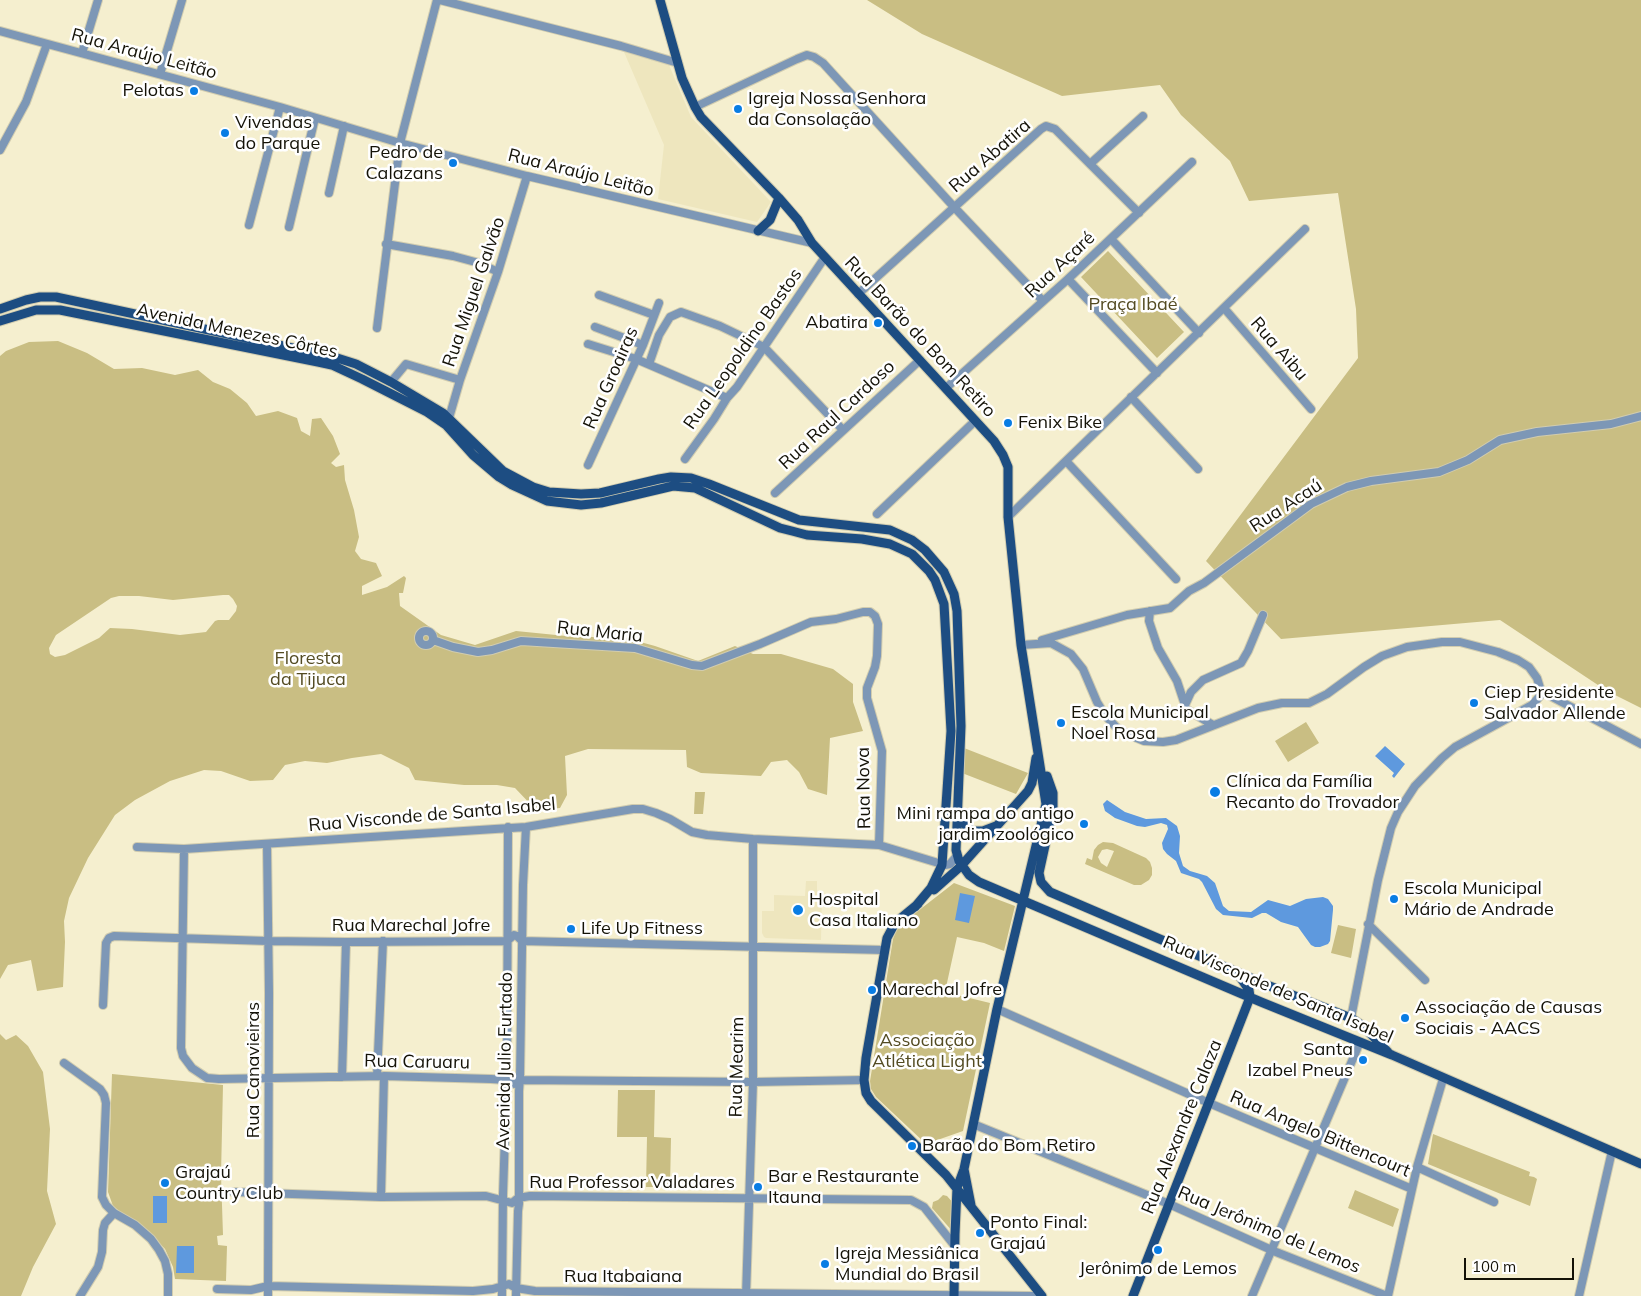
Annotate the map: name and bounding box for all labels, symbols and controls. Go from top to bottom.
street label: Rua Araújo Leitão [69,24,219,84]
place label: Pelotas [122,80,184,102]
marker: Pelotas [188,85,200,97]
place label: Igreja Nossa Senhora da Consolação [748,88,926,130]
marker: Igreja Nossa Senhora da Consolação [732,103,744,115]
place label: Vivendas do Parque [235,112,320,154]
street label: Rua Abatira [945,115,1035,197]
marker: Vivendas do Parque [219,127,231,139]
place label: Pedro de Calazans [366,142,443,184]
street label: Rua Araújo Leitão [506,144,656,202]
marker: Pedro de Calazans [447,157,459,169]
street label: Rua Miguel Galvão [438,214,510,370]
street label: Rua Açaré [1021,227,1099,303]
street label: Rua Barão do Bom Retiro [840,252,1000,422]
street label: Rua Leopoldino Bastos [679,264,807,434]
park label: Praça Ibaé [1088,294,1178,316]
street label: Avenida Menezes Côrtes [134,299,340,363]
place label: Abatira [805,312,868,334]
street label: Rua Aibu [1246,313,1312,385]
marker: Abatira [872,317,884,329]
street label: Rua Groairas [579,324,643,432]
street label: Rua Raul Cardoso [775,356,899,474]
place label: Fenix Bike [1018,412,1102,434]
marker: Fenix Bike [1002,417,1014,429]
street label: Rua Acaú [1246,475,1326,537]
street label: Rua Maria [556,617,644,647]
park label: Floresta da Tijuca [270,648,346,691]
place label: Ciep Presidente Salvador Allende [1484,682,1626,724]
marker: Ciep Presidente Salvador Allende [1468,697,1480,709]
place label: Escola Municipal Noel Rosa [1071,702,1209,744]
marker: Escola Municipal Noel Rosa [1055,717,1067,729]
street label: Rua Nova [852,747,876,829]
place label: Clínica da Família Recanto do Trovador [1226,771,1399,814]
marker: Clínica da Família Recanto do Trovador [1208,785,1222,799]
street label: Rua Visconde de Santa Isabel [308,793,556,837]
place label: Mini rampa do antigo jardim zoológico [897,803,1074,846]
marker: Mini rampa do antigo jardim zoológico [1078,818,1090,830]
place label: Escola Municipal Mário de Andrade [1404,878,1554,921]
place label: Hospital Casa Italiano [809,889,918,932]
marker: Escola Municipal Mário de Andrade [1388,893,1400,905]
marker: Hospital Casa Italiano [791,903,805,917]
street label: Rua Marechal Jofre [332,915,490,937]
place label: Life Up Fitness [581,918,703,940]
marker: Life Up Fitness [565,923,577,935]
street label: Rua Visconde de Santa Isabel [1160,932,1396,1048]
street label: Avenida Julio Furtado [493,972,517,1150]
place label: Marechal Jofre [882,979,1002,1001]
marker: Marechal Jofre [866,984,878,996]
place label: Associação de Causas Sociais - AACS [1415,997,1602,1040]
street label: Rua Canavieiras [243,1002,265,1138]
marker: Associação de Causas Sociais - AACS [1399,1012,1411,1024]
street label: Rua Mearim [725,1016,749,1118]
park label: Associação Atlética Light [872,1030,982,1072]
street label: Rua Alexandre Calaza [1137,1037,1227,1217]
place label: Santa Izabel Pneus [1248,1039,1353,1082]
street label: Rua Caruaru [364,1050,470,1074]
marker: Santa Izabel Pneus [1357,1054,1369,1066]
street label: Rua Angelo Bittencourt [1227,1086,1413,1182]
place label: Barão do Bom Retiro [922,1135,1095,1157]
marker: Barão do Bom Retiro [906,1140,918,1152]
place label: Grajaú Country Club [175,1162,283,1204]
place label: Bar e Restaurante Itauna [768,1166,919,1208]
street label: Rua Professor Valadares [529,1172,735,1194]
marker: Grajaú Country Club [159,1177,171,1189]
marker: Bar e Restaurante Itauna [752,1181,764,1193]
street label: Rua Jerônimo de Lemos [1174,1182,1364,1278]
place label: Ponto Final: Grajaú [990,1212,1087,1254]
marker: Ponto Final: Grajaú [974,1227,986,1239]
place label: Igreja Messiânica Mundial do Brasil [835,1243,979,1286]
marker: Jerônimo de Lemos [1152,1244,1164,1256]
scale bar [1466,1248,1576,1280]
text: 100 m [1472,1257,1516,1276]
marker: Igreja Messiânica Mundial do Brasil [819,1258,831,1270]
place label: Jerônimo de Lemos [1079,1258,1237,1280]
street label: Rua Itabaiana [564,1266,682,1288]

